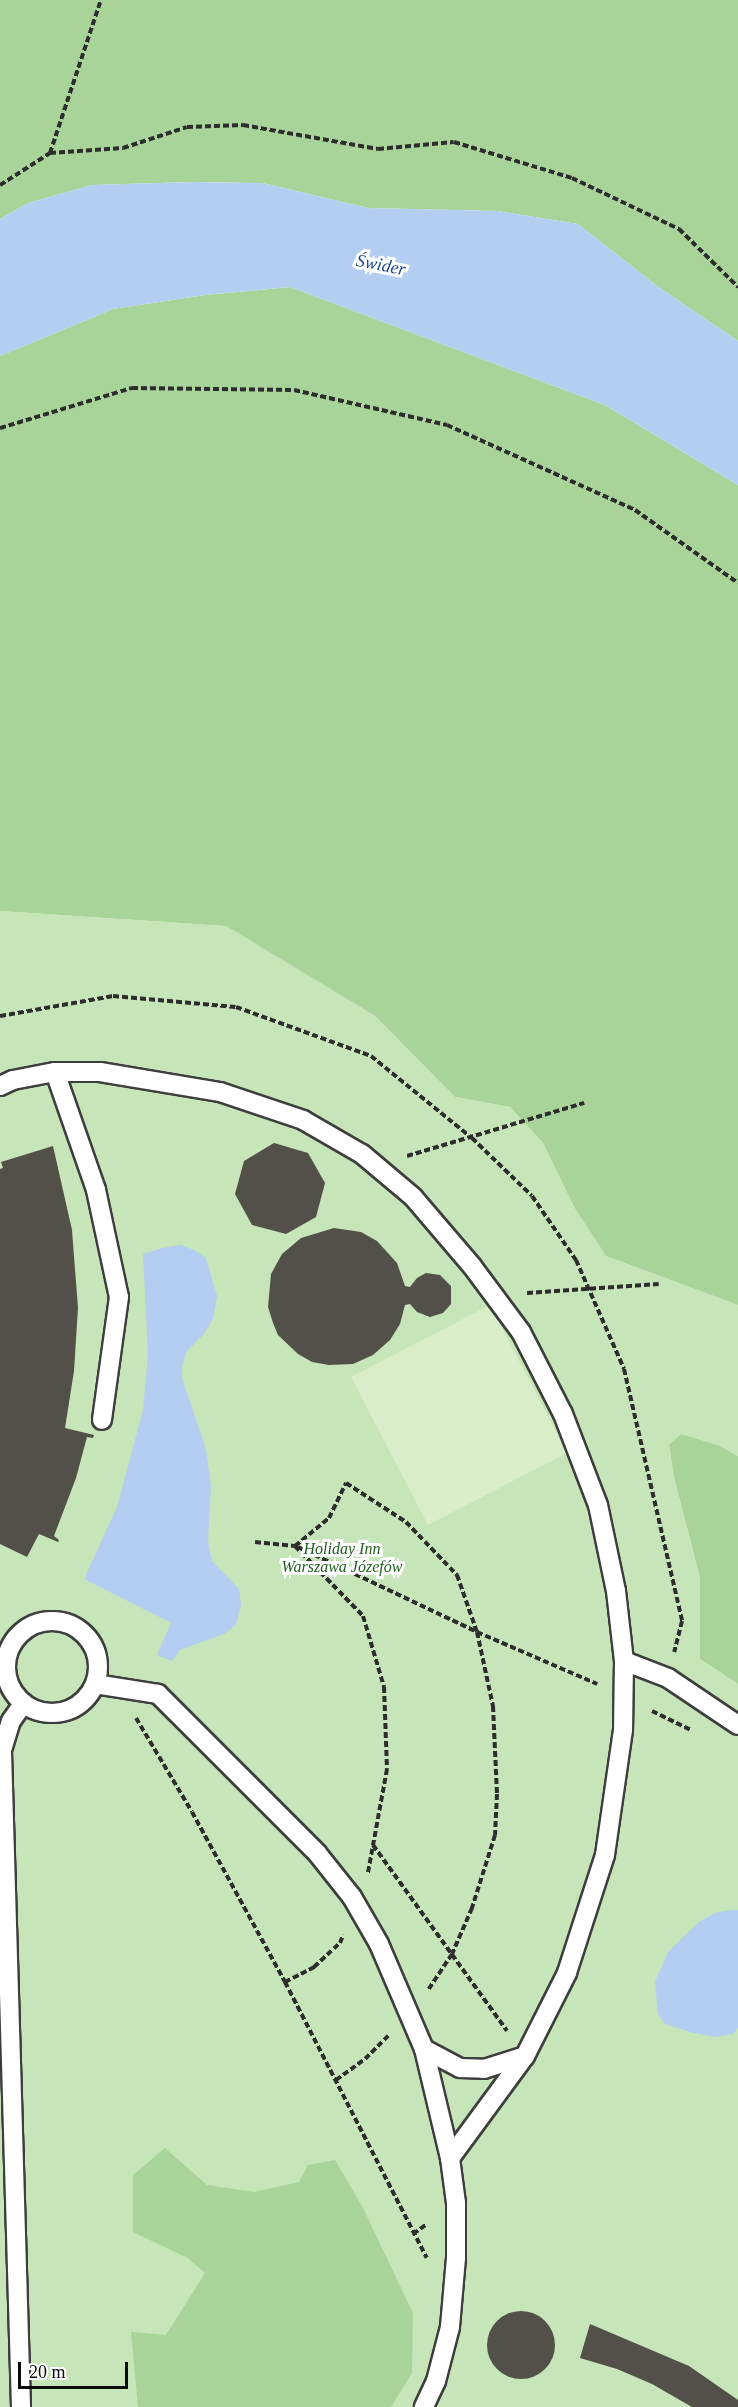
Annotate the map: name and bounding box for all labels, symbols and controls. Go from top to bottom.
water label: Świder [354,250,408,280]
park label: Holiday Inn Warszawa Józefów [282,1539,402,1577]
scale bar [21,2350,130,2388]
text: 20 m [29,2362,66,2382]

